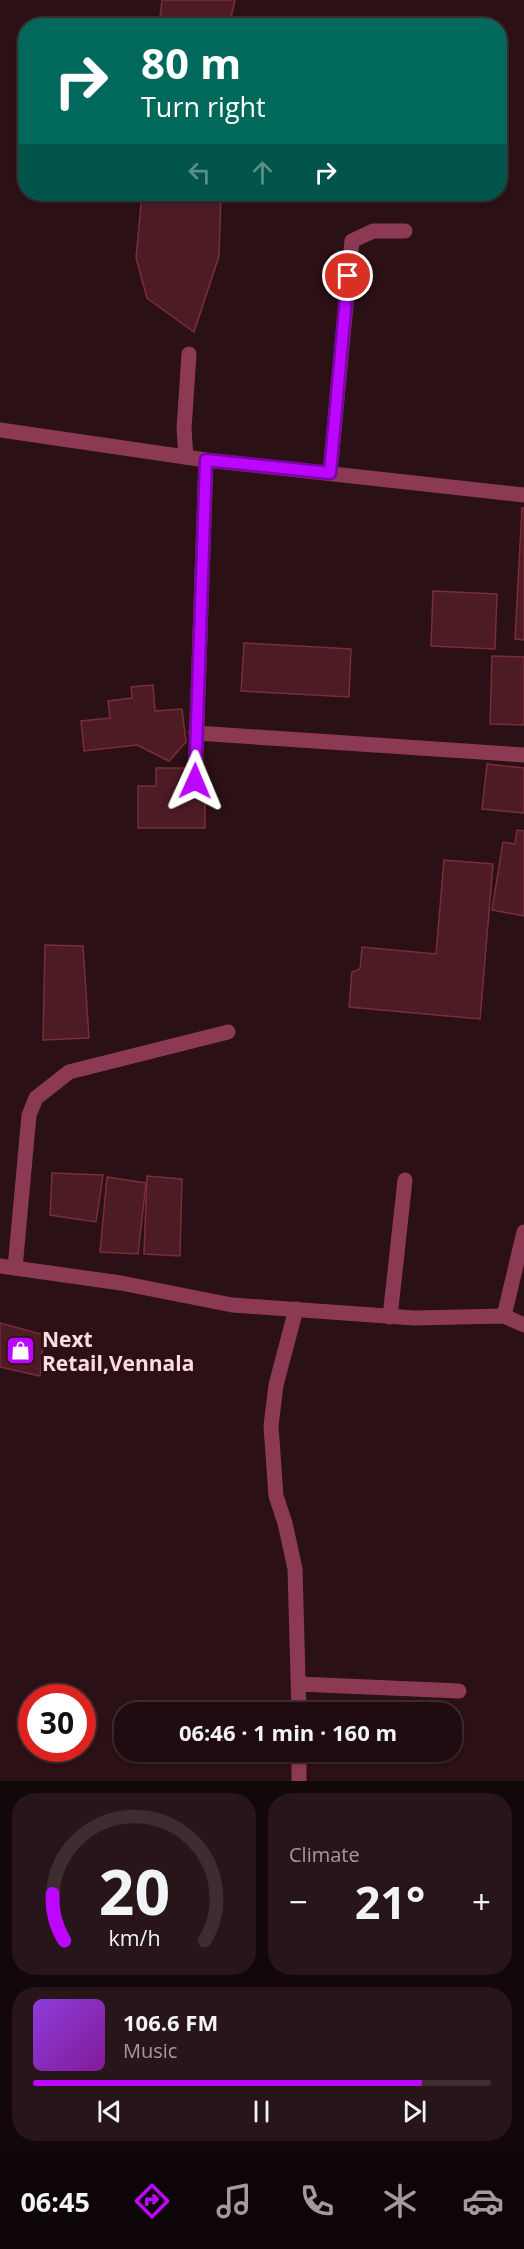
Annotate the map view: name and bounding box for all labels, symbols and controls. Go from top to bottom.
text: 80 m [141,34,241,91]
icon: right [42,42,120,120]
text: Turn right [141,88,266,125]
icon: left [183,156,216,189]
icon: ahead [246,156,279,189]
icon: right [309,156,342,189]
pin [322,250,373,301]
icon: arrive [331,259,364,292]
position arrow [163,749,227,813]
place label: Next Retail,Vennala [42,1325,194,1377]
shop icon: Next Retail,Vennala [5,1335,37,1367]
speed limit sign: 30 [18,1684,96,1762]
text: 06:46 · 1 min · 160 m [179,1717,397,1747]
text: Climate [289,1841,360,1868]
text: 20 [98,1848,170,1933]
text: 21° [355,1871,425,1932]
text: − [289,1879,308,1924]
text: + [472,1879,491,1924]
text: km/h [108,1923,160,1952]
text: 106.6 FM [123,2007,218,2037]
text: Music [123,2037,177,2064]
icon: previous [93,2095,126,2128]
icon: pause [245,2095,278,2128]
icon: next [398,2095,431,2128]
icon: directions [131,2180,173,2222]
icon: music [213,2180,255,2222]
icon: phone [296,2180,338,2222]
icon: climate [379,2180,421,2222]
icon: car [462,2180,504,2222]
text: 06:45 [20,2183,90,2220]

